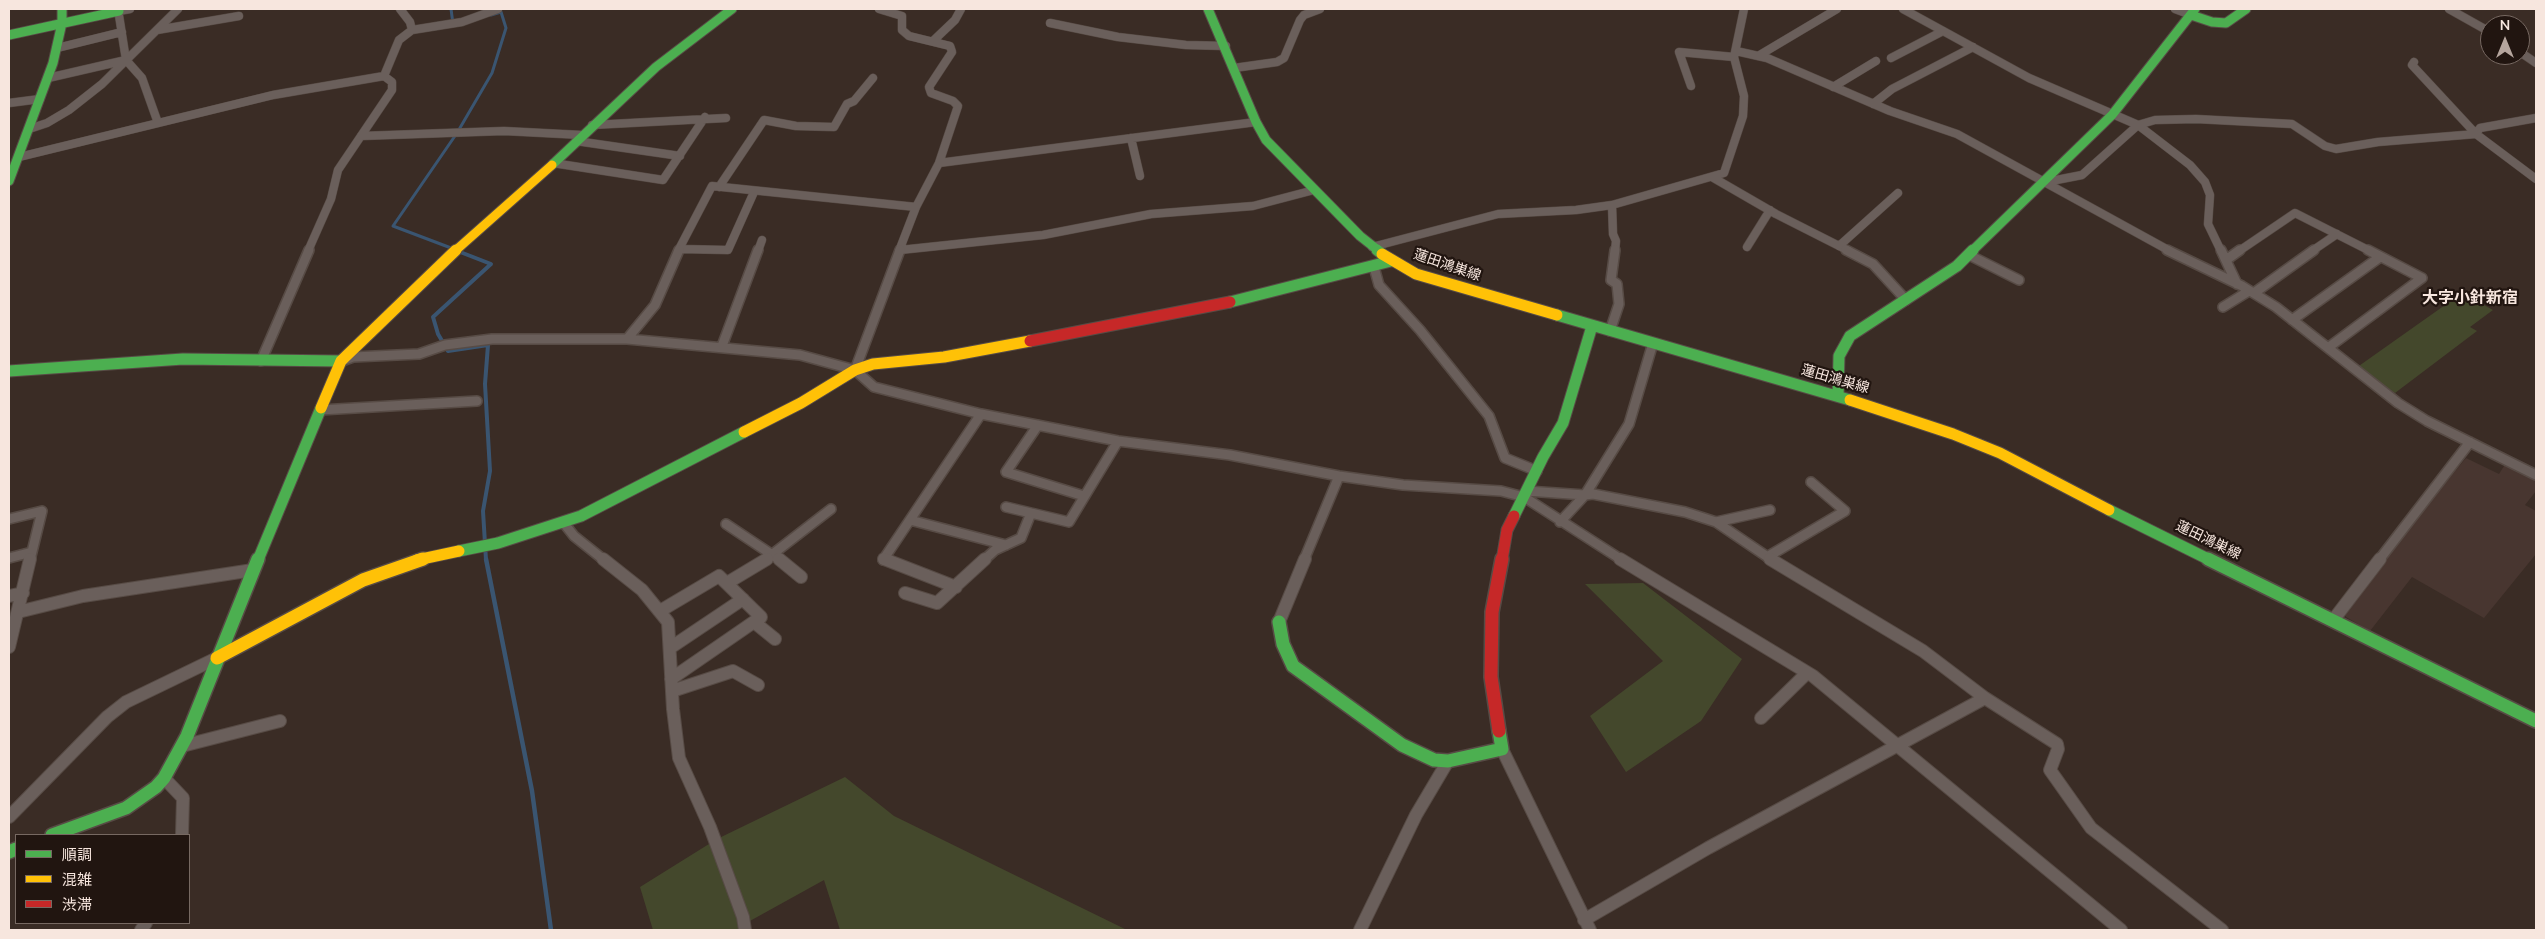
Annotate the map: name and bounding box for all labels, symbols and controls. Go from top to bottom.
north arrow [2480,15,2530,65]
text: N [2500,16,2510,35]
street label: 蓮田鴻巣線 [1411,247,1483,285]
district label: 大字小針新宿 [2422,289,2518,309]
street label: 蓮田鴻巣線 [1799,362,1871,398]
street label: 蓮田鴻巣線 [2173,518,2243,564]
legend [15,834,190,924]
text: 順調 [62,845,92,865]
text: 混雑 [62,870,92,890]
text: 渋滞 [62,895,92,915]

